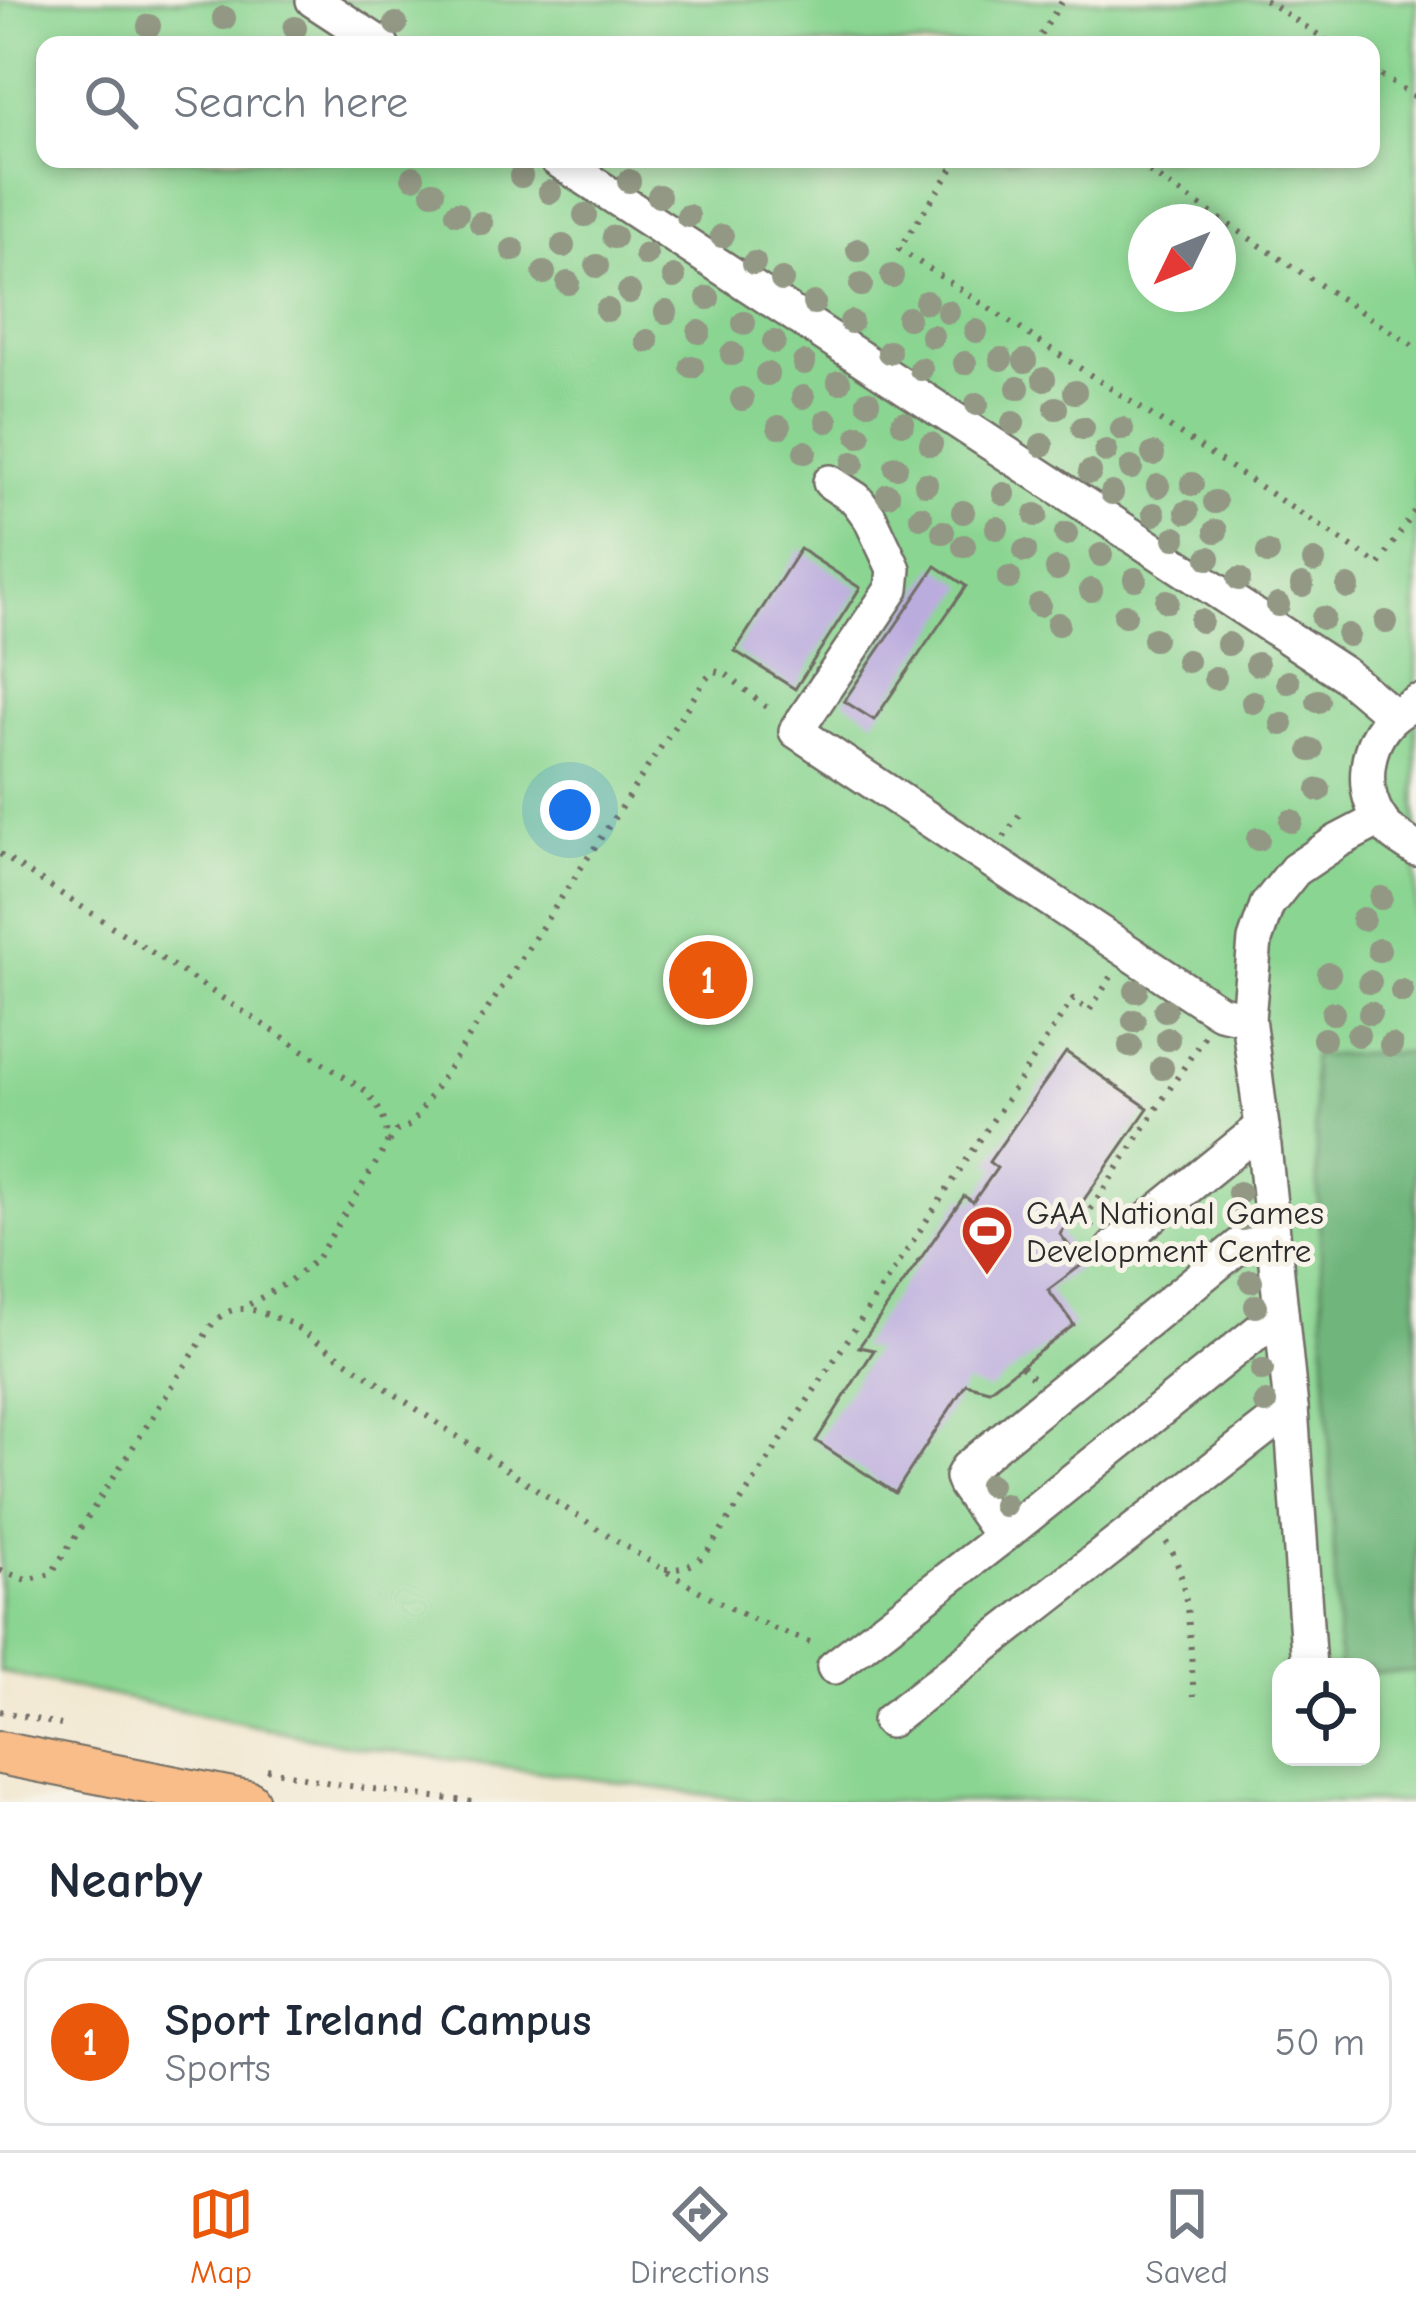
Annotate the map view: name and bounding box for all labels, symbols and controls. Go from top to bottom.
search box [36,36,1380,168]
icon: search [78,69,144,135]
text: Search here [174,76,408,128]
north arrow [1128,204,1236,312]
your location [540,780,600,840]
pin: 1 [669,935,747,1025]
place label: GAA National Games Development Centre [1026,1194,1324,1270]
sports icon: GAA National Games Development Centre [959,1203,1015,1277]
map controls [1272,1658,1380,1766]
button: locate [1272,1658,1380,1766]
text: Nearby [48,1851,202,1910]
text: Sport Ireland Campus [165,1994,591,2046]
text: 1 [82,2020,98,2065]
text: 50 m [1275,2020,1365,2065]
text: Sports [165,2046,271,2091]
tab: Map [188,2181,254,2291]
tab: Directions [630,2181,770,2291]
tab: Saved [1146,2181,1228,2291]

